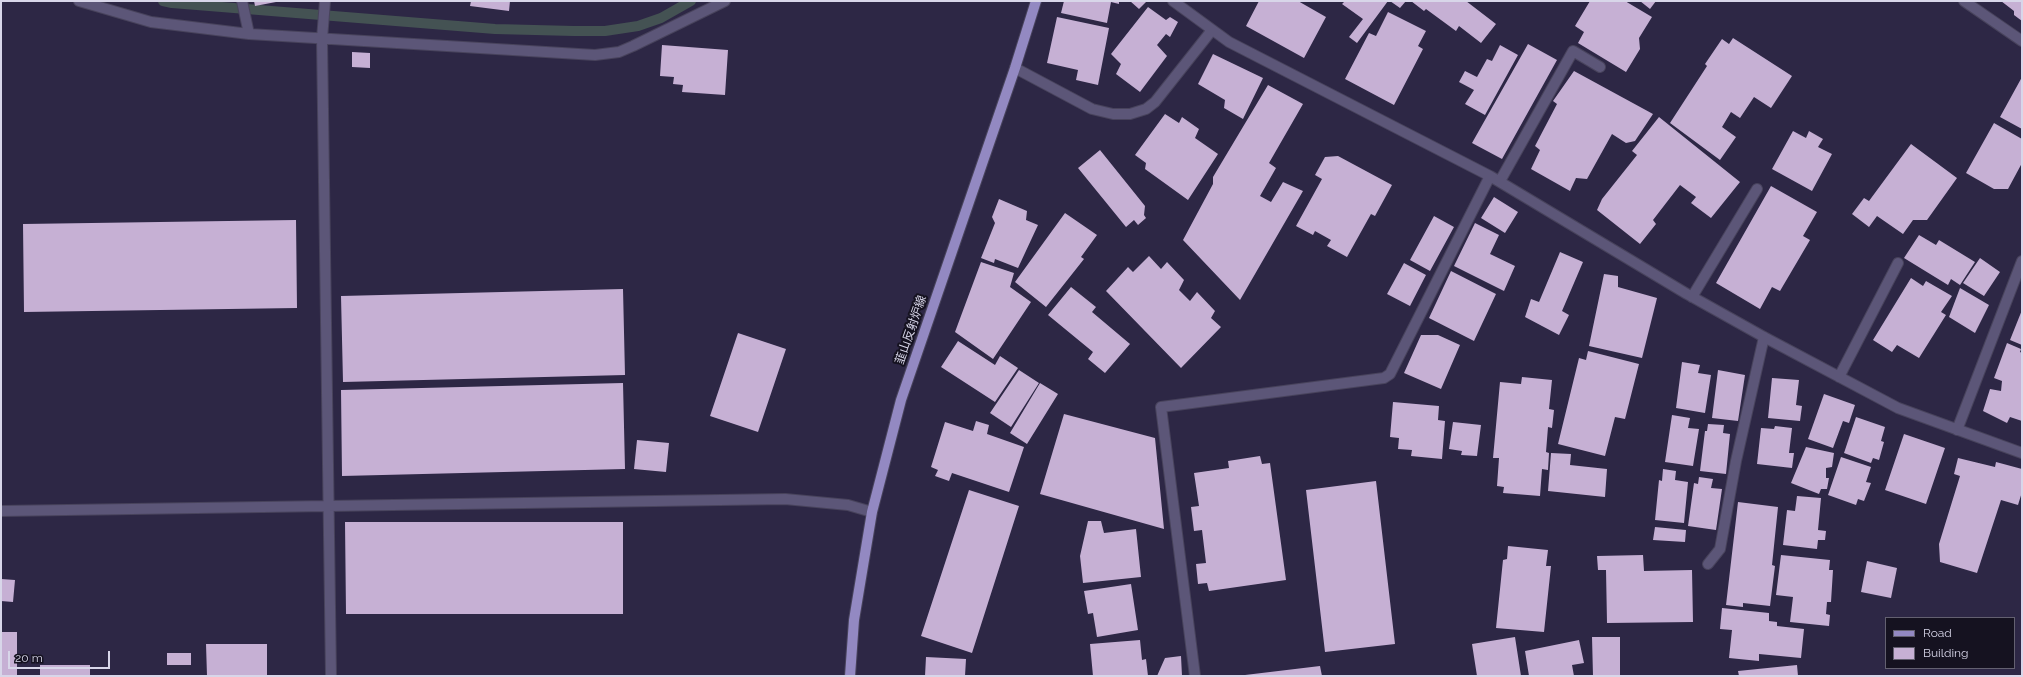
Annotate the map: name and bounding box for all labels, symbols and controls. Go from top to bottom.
street label: 韮山反射炉線 [892,294,930,366]
legend [1885,617,2015,669]
text: Road [1923,626,1952,640]
scale bar [10,643,112,669]
text: Building [1923,646,1969,660]
text: 20 m [15,651,43,665]

